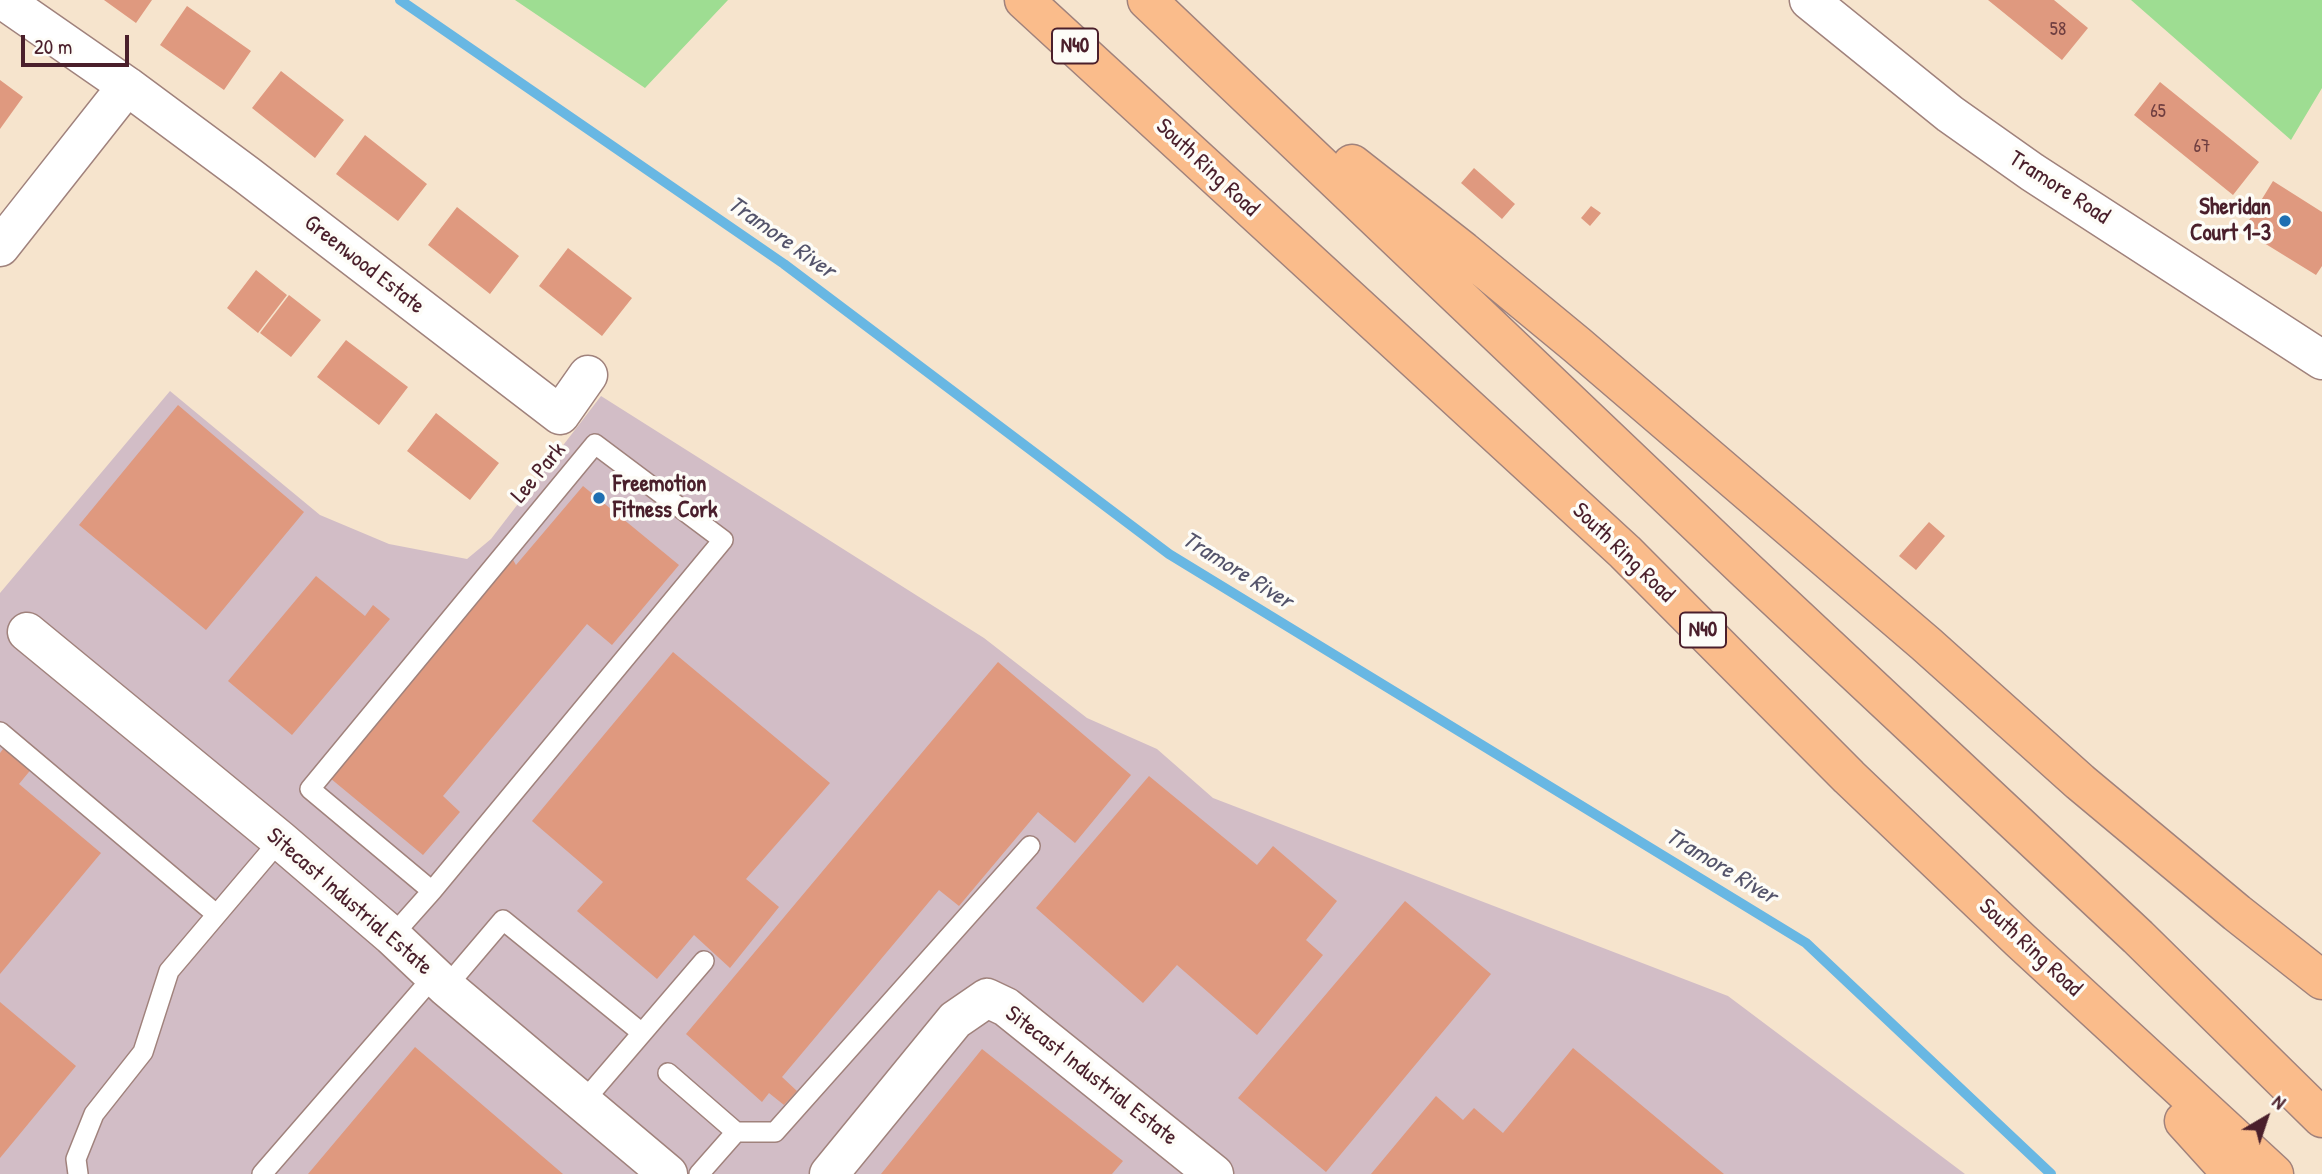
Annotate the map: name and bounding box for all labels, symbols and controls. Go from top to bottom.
house number: 58 [2050,19,2066,41]
scale bar [24,21,133,65]
road number: N40 [1052,28,1098,64]
text: 20 m [34,32,72,61]
house number: 65 [2150,101,2166,123]
street label: South Ring Road [1150,113,1264,223]
house number: 67 [2194,136,2210,158]
street label: Tramore Road [2003,145,2115,231]
water label: Tramore River [722,190,840,286]
place label: Sheridan Court 1-3 [2190,194,2271,248]
street label: Greenwood Estate [298,209,430,321]
marker: Sheridan Court 1-3 [2277,213,2293,229]
street label: Lee Park [506,437,572,509]
place label: Freemotion Fitness Cork [613,471,718,525]
marker: Freemotion Fitness Cork [591,490,607,506]
street label: South Ring Road [1566,498,1680,608]
water label: Tramore River [1176,526,1298,616]
road number: N40 [1680,612,1726,648]
street label: Sitecast Industrial Estate [260,822,438,982]
water label: Tramore River [1660,823,1782,911]
street label: South Ring Road [1973,893,2087,1003]
street label: Sitecast Industrial Estate [999,1000,1183,1152]
north arrow [2231,1083,2301,1153]
text: N [2267,1088,2291,1115]

